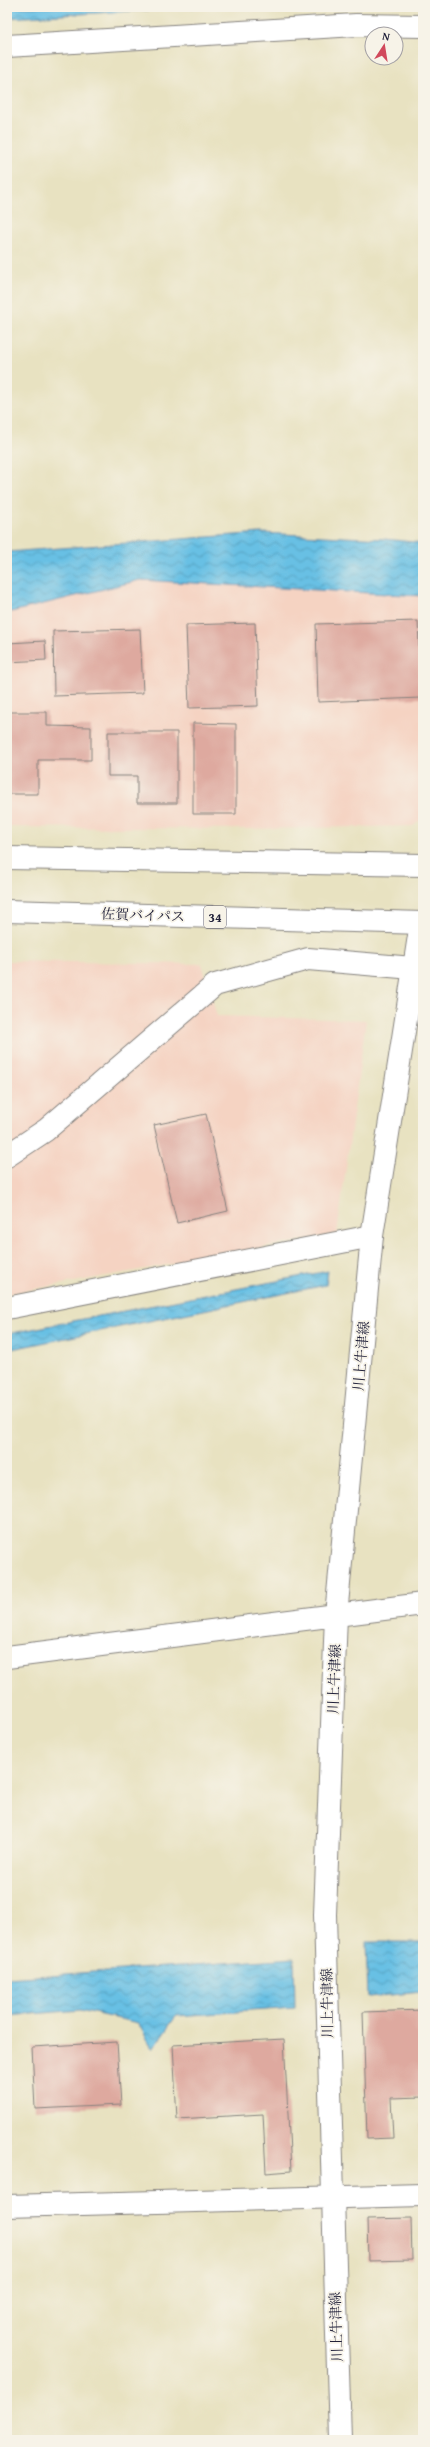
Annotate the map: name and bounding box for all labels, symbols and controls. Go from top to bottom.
north arrow [364,26,404,66]
text: N [381,28,392,45]
street label: 佐賀バイパス [101,904,185,926]
road number: 34 [204,906,226,928]
street label: 川上牛津線 [348,1320,374,1392]
street label: 川上牛津線 [323,1644,345,1714]
street label: 川上牛津線 [316,1968,338,2038]
street label: 川上牛津線 [325,2292,347,2362]

